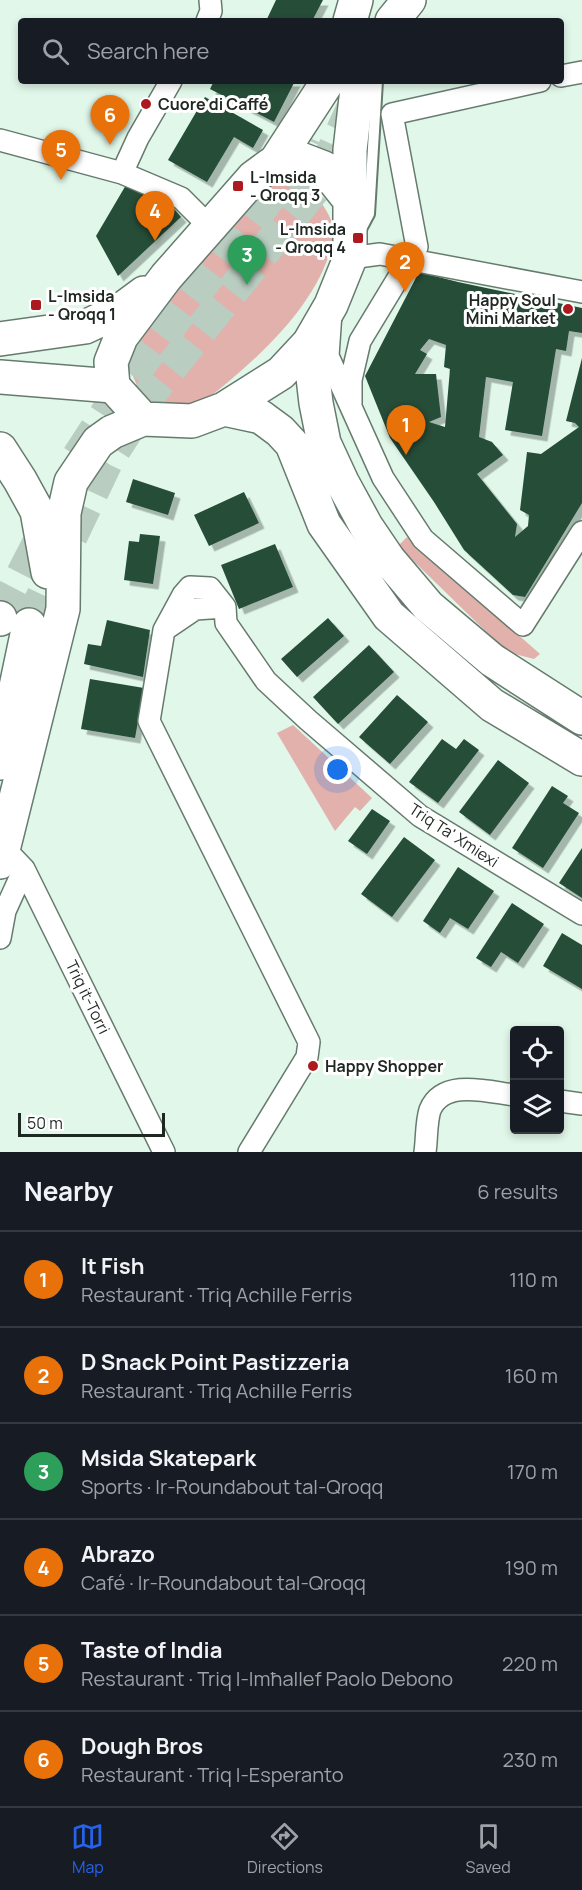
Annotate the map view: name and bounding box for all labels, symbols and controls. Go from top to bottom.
search box [18,18,564,84]
icon: search [39,35,72,68]
text: Search here [87,36,209,66]
place label: Cuore di Caffé [158,93,269,115]
pin: 6 [90,96,130,145]
marker: Cuore di Caffé [139,97,153,111]
pin: 5 [42,130,80,180]
place label: L-Imsida - Qroqq 3 [250,166,320,206]
marker: L-Imsida - Qroqq 3 [231,179,245,193]
pin: 4 [136,192,174,241]
place label: L-Imsida - Qroqq 4 [275,218,346,258]
marker: L-Imsida - Qroqq 4 [351,231,365,245]
pin: 3 [228,236,266,285]
pin: 2 [386,242,424,292]
place label: L-Imsida - Qroqq 1 [48,285,116,325]
place label: Happy Soul Mini Market [466,289,556,329]
marker: L-Imsida - Qroqq 1 [29,298,43,312]
marker: Happy Soul Mini Market [561,302,575,316]
pin: 1 [386,406,426,455]
your location [323,755,352,784]
street label: Triq Ta' Xmiexi [405,798,503,872]
street label: Triq it-Torri [61,956,115,1038]
map controls [510,1026,564,1134]
button: locate [510,1026,564,1080]
place label: Happy Shopper [325,1055,443,1077]
marker: Happy Shopper [306,1059,320,1073]
button: layers [510,1080,564,1134]
scale bar [18,1110,165,1138]
text: 50 m [27,1112,63,1134]
text: Nearby [24,1173,113,1209]
text: 6 results [477,1178,558,1205]
text: It Fish [81,1251,144,1281]
text: 1 [39,1266,48,1293]
text: 110 m [509,1266,558,1293]
text: Restaurant · Triq Achille Ferris [81,1281,352,1308]
text: D Snack Point Pastizzeria [81,1347,349,1377]
text: 2 [38,1362,49,1389]
text: 160 m [505,1362,558,1389]
text: Restaurant · Triq Achille Ferris [81,1377,352,1404]
text: Msida Skatepark [81,1443,256,1473]
text: 3 [38,1458,49,1485]
text: 170 m [507,1458,558,1485]
text: Sports · Ir-Roundabout tal-Qroqq [81,1473,383,1500]
text: Abrazo [81,1539,155,1569]
text: 4 [37,1554,50,1581]
text: 190 m [505,1554,558,1581]
text: Café · Ir-Roundabout tal-Qroqq [81,1569,366,1596]
text: Taste of India [81,1635,222,1665]
text: 5 [38,1650,49,1677]
text: 220 m [502,1650,558,1677]
text: Restaurant · Triq l-Imħallef Paolo Debono [81,1665,453,1692]
text: Dough Bros [81,1731,203,1761]
text: 6 [37,1746,50,1773]
text: 230 m [502,1746,558,1773]
text: Restaurant · Triq l-Esperanto [81,1761,344,1788]
tab: Map [71,1820,104,1878]
tab: Directions [247,1820,323,1878]
tab: Saved [466,1820,511,1878]

